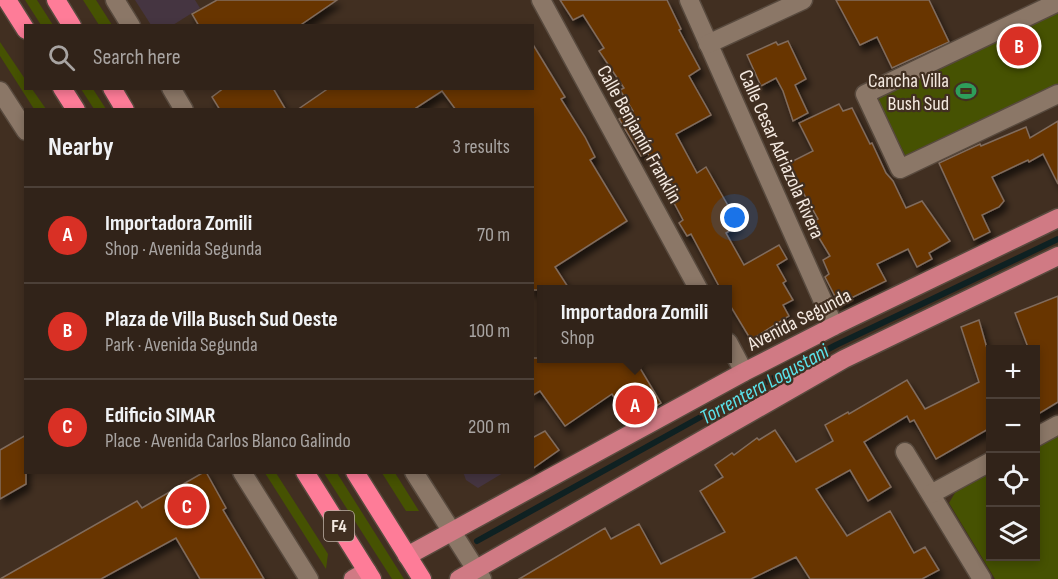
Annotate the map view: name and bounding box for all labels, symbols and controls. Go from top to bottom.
search box [24,24,534,90]
pin: B [1000,24,1038,68]
icon: search [45,41,78,74]
text: Search here [93,44,180,71]
street label: Calle Benjamín Franklin [591,61,687,208]
street label: Calle Cesar Adriazola Rivera [733,66,829,243]
place label: Cancha Villa Bush Sud [868,69,949,116]
sports icon: Cancha Villa Bush Sud [954,79,978,103]
text: Nearby [48,132,114,163]
text: 3 results [453,135,510,159]
your location [720,203,749,232]
text: Importadora Zomili [105,210,252,237]
text: A [63,223,72,247]
text: 70 m [477,223,510,247]
text: Shop · Avenida Segunda [105,237,262,261]
street label: Avenida Segunda [743,284,855,357]
popup [537,285,732,363]
text: Importadora Zomili [561,299,708,326]
text: Plaza de Villa Busch Sud Oeste [105,306,338,333]
text: B [63,319,72,343]
text: 100 m [469,319,510,343]
text: Shop [561,326,595,350]
text: Park · Avenida Segunda [105,333,258,357]
water label: Torrentera Logustani [695,338,834,430]
map controls [986,345,1040,561]
button: + [986,345,1040,399]
pin: A [616,382,654,428]
button: − [986,399,1040,453]
text: Edificio SIMAR [105,402,216,429]
text: C [62,415,73,439]
text: 200 m [468,415,510,439]
text: Place · Avenida Carlos Blanco Galindo [105,429,351,453]
button: locate [986,453,1040,507]
pin: C [168,484,207,528]
button: layers [986,507,1040,561]
road number: F4 [324,511,354,541]

